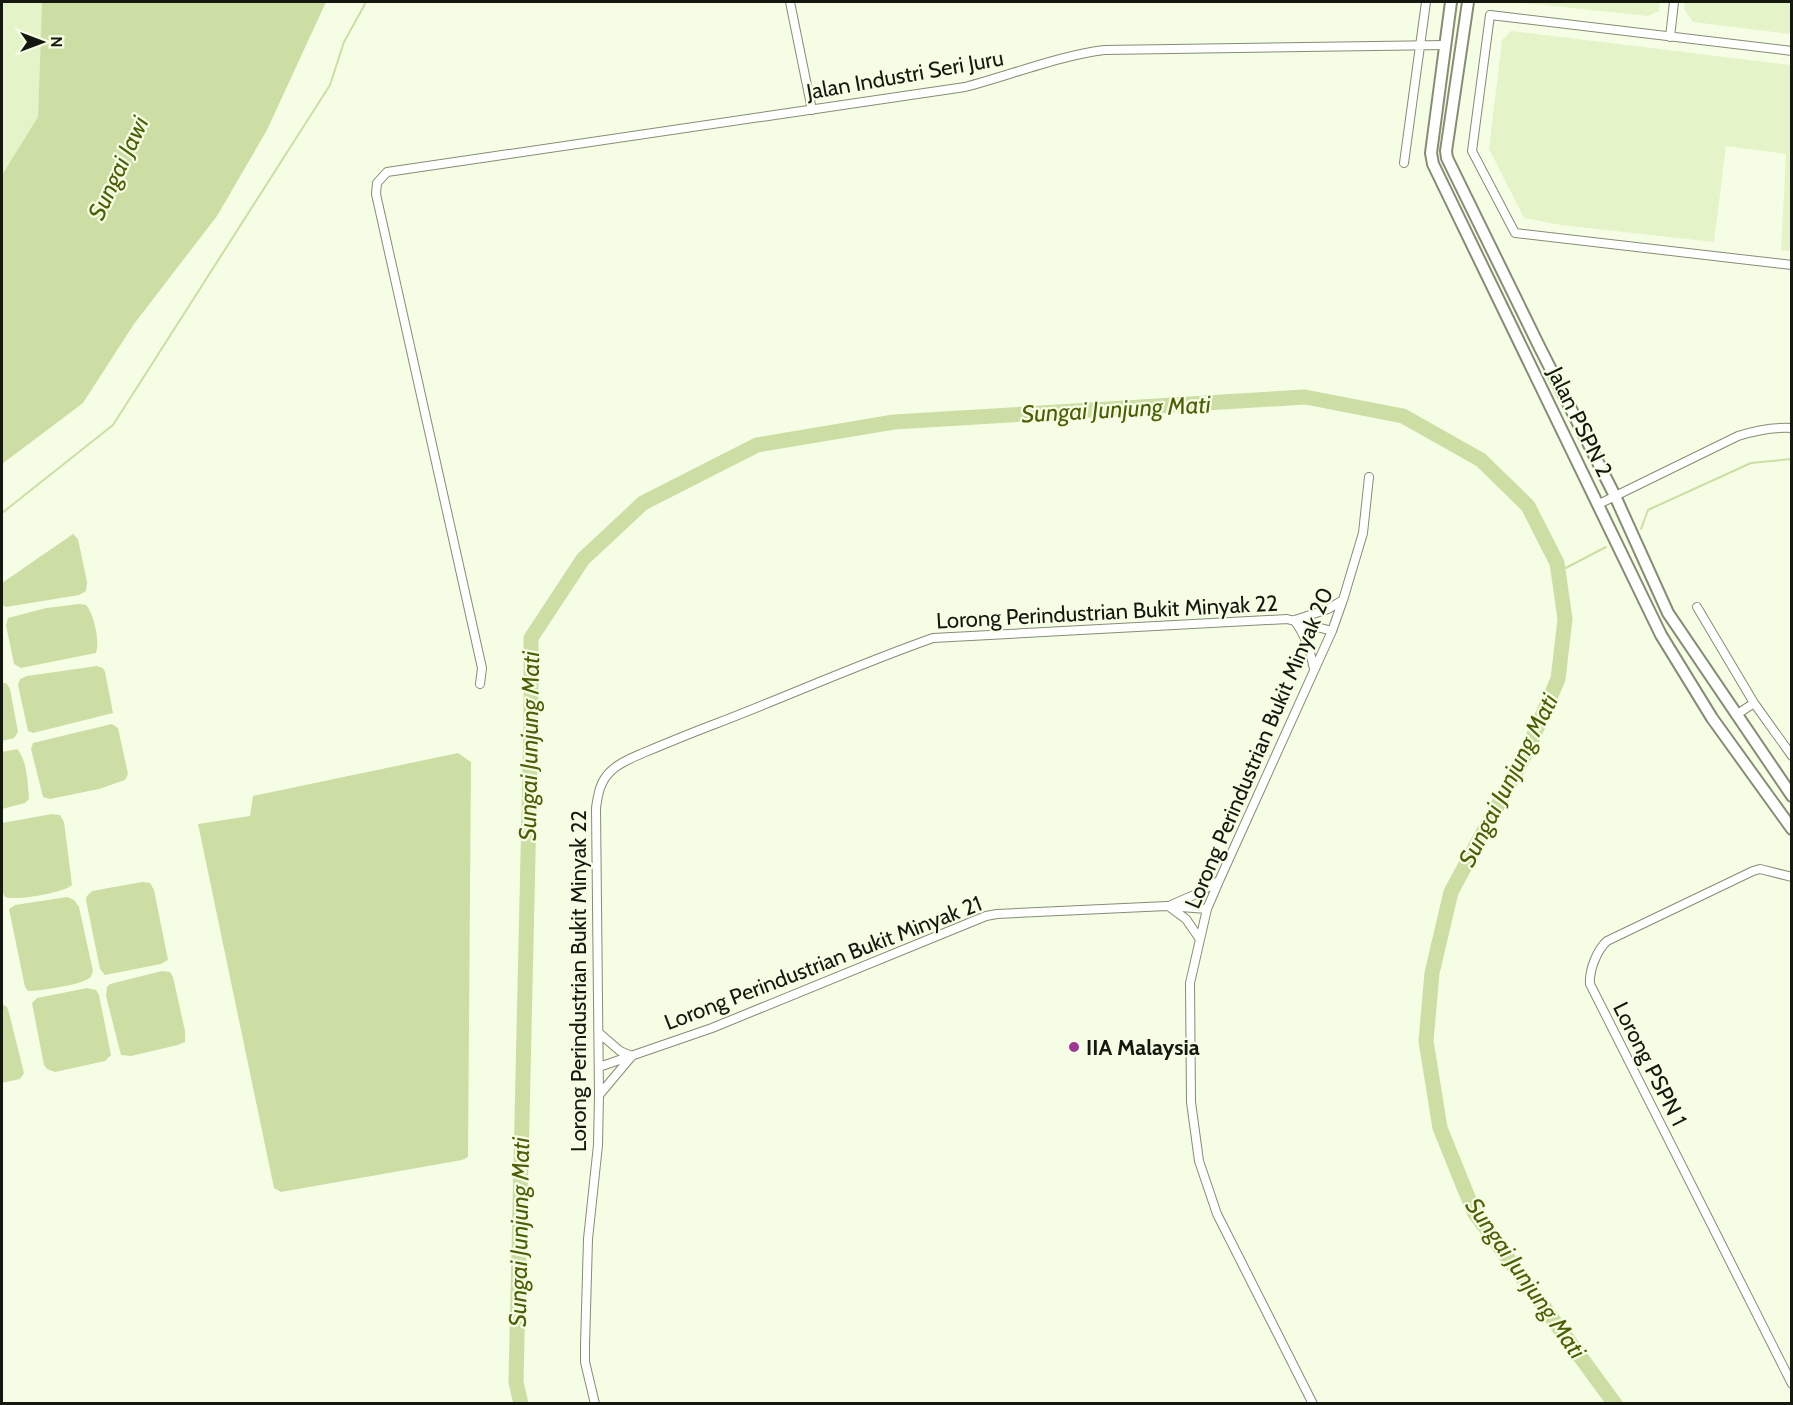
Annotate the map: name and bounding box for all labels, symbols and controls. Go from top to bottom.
north arrow [12,12,72,72]
text: N [47,36,66,48]
street label: Jalan Industri Seri Juru [803,44,1006,106]
water label: Sungai Jawi [81,111,155,224]
street label: Jalan PSPN 2 [1541,362,1618,481]
water label: Sungai Junjung Mati [1020,390,1212,428]
street label: Lorong Perindustrian Bukit Minyak 20 [1179,583,1339,913]
street label: Lorong Perindustrian Bukit Minyak 22 [935,590,1279,634]
water label: Sungai Junjung Mati [513,650,545,841]
water label: Sungai Junjung Mati [1452,688,1564,871]
street label: Lorong Perindustrian Bukit Minyak 22 [565,810,592,1152]
street label: Lorong Perindustrian Bukit Minyak 21 [660,890,986,1036]
street label: Lorong PSPN 1 [1607,998,1693,1130]
place label: IIA Malaysia [1086,1034,1200,1061]
marker: IIA Malaysia [1067,1040,1081,1054]
water label: Sungai Junjung Mati [503,1136,535,1327]
water label: Sungai Junjung Mati [1460,1192,1593,1365]

